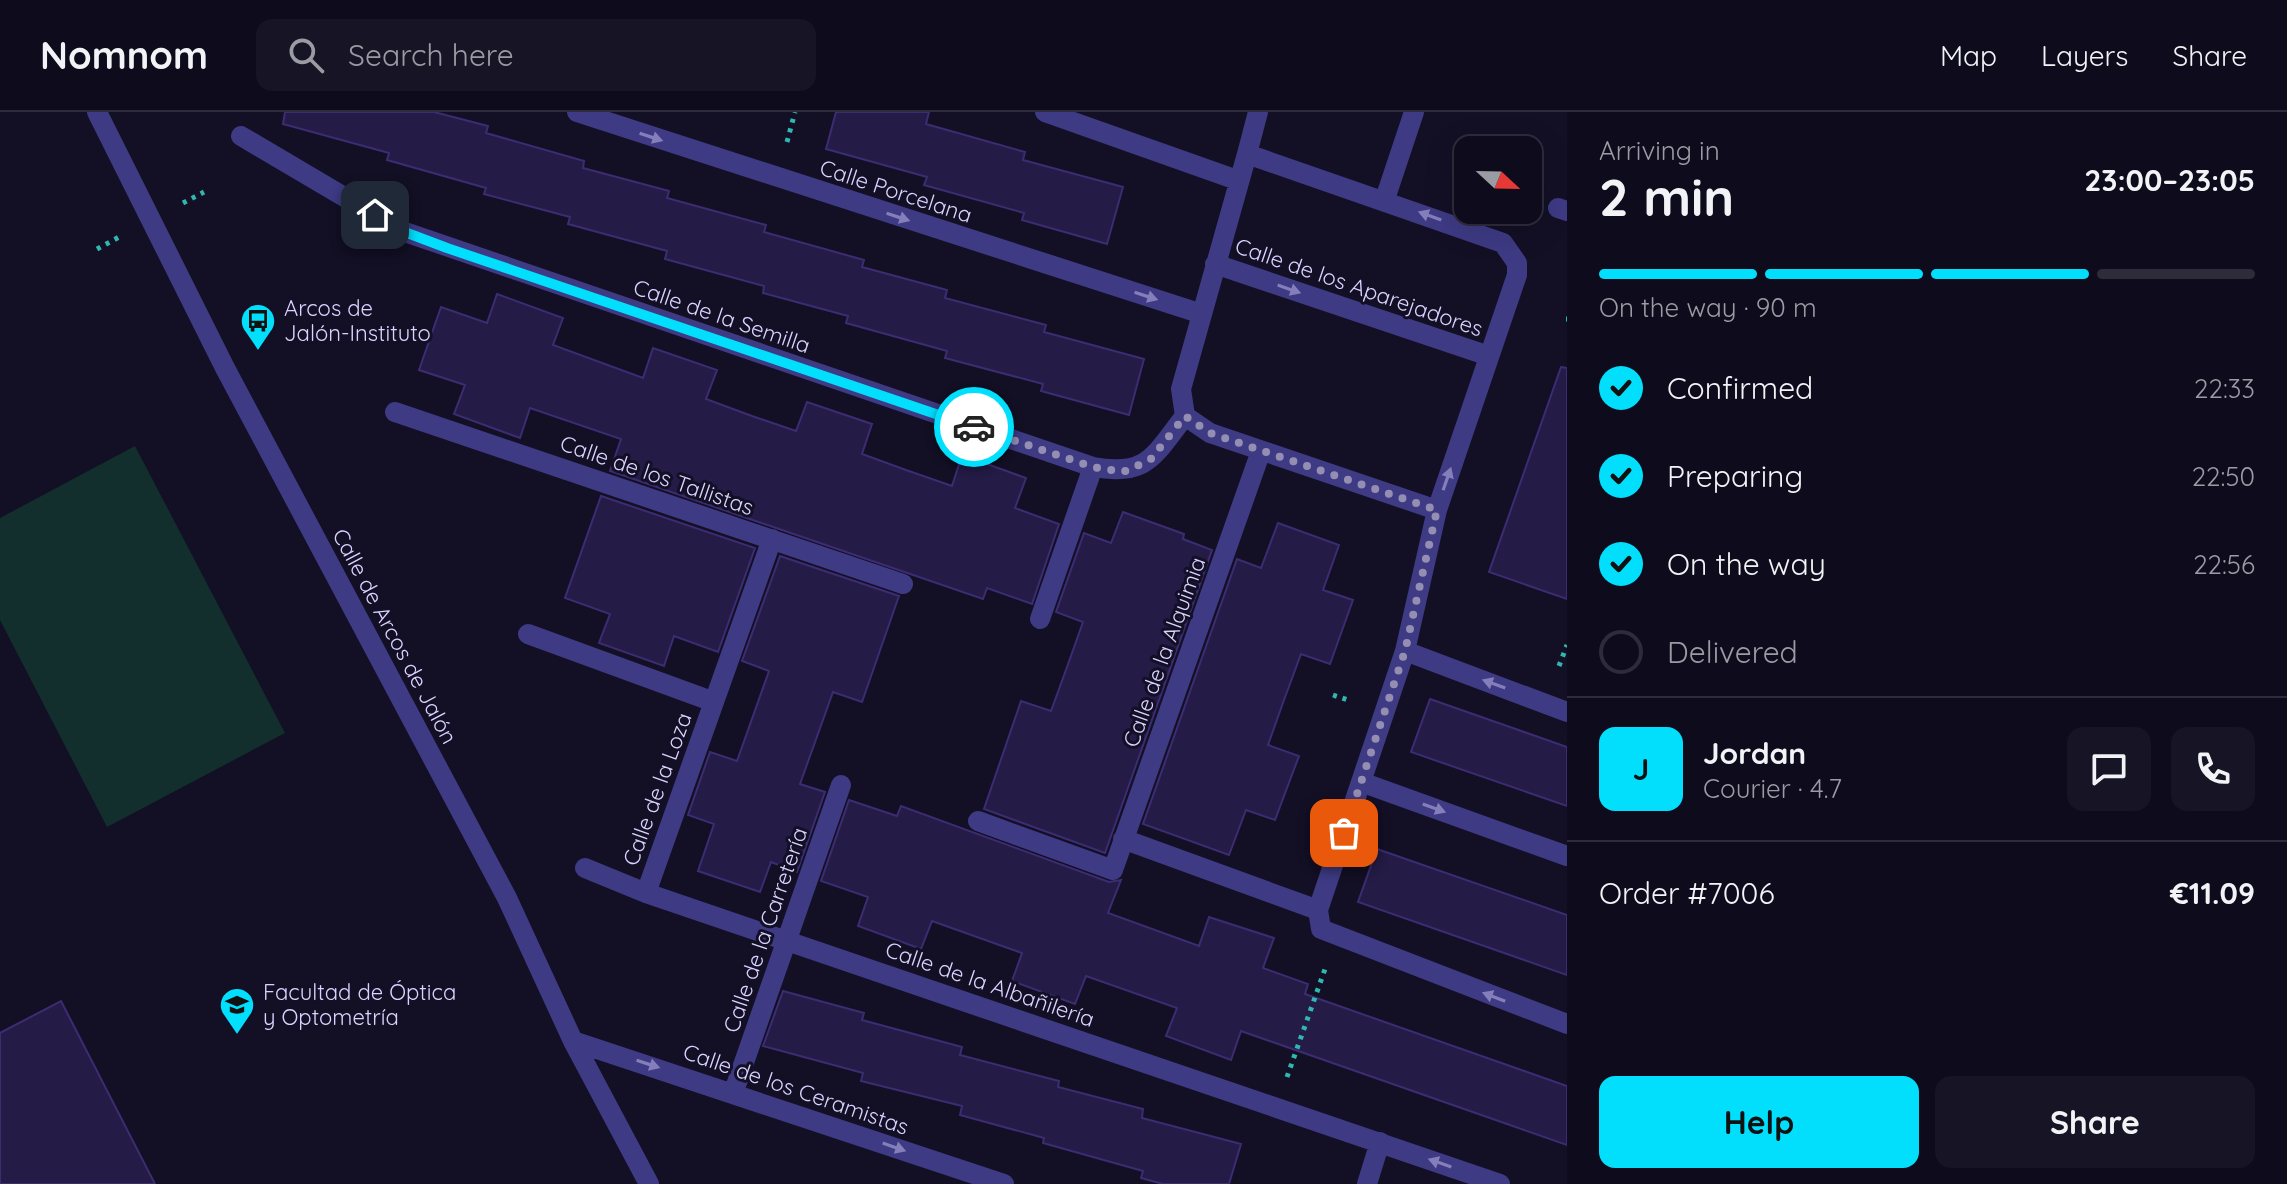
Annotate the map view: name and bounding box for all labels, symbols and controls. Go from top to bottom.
search box [256,19,816,91]
text: Nomnom [40,31,208,79]
icon: search [284,33,328,77]
text: Search here [348,36,514,74]
text: Map [1940,38,1997,73]
text: Layers [2041,38,2128,73]
text: Share [2172,38,2247,73]
one-way arrow [639,131,663,143]
text: Arriving in [1599,134,1720,167]
north arrow [1454,136,1542,224]
map controls [1454,136,1542,224]
street label: Calle Porcelana [816,153,976,229]
text: 23:00–23:05 [2084,161,2255,199]
text: 2 min [1599,164,1734,229]
pin [341,181,409,249]
icon: home [353,193,397,237]
one-way arrow [1418,209,1442,222]
one-way arrow [886,211,910,224]
street label: Calle de los Aparejadores [1231,231,1487,343]
street label: Calle de la Semilla [630,273,814,359]
one-way arrow [1277,283,1301,295]
one-way arrow [1134,290,1158,303]
text: On the way · 90 m [1599,291,1817,324]
place label: Arcos de Jalón-Instituto [284,294,431,347]
bus stop icon: Arcos de Jalón-Instituto [239,302,277,352]
icon: check [1599,366,1643,410]
text: Confirmed [1667,369,1813,407]
text: 22:33 [2194,372,2255,405]
courier [934,387,1014,467]
icon: car [952,405,996,449]
street label: Calle de los Tallistas [557,429,757,521]
icon: check [1599,454,1643,498]
text: Preparing [1667,457,1803,495]
text: 22:50 [2192,460,2255,493]
one-way arrow [1442,467,1454,491]
street label: Calle de Arcos de Jalón [326,524,464,748]
icon: check [1599,542,1643,586]
text: On the way [1667,545,1826,583]
text: 22:56 [2193,548,2255,581]
street label: Calle de la Alquimia [1117,553,1211,751]
text: Delivered [1667,633,1798,671]
one-way arrow [1482,677,1506,690]
street label: Calle de la Loza [616,709,698,869]
button: chat [2067,727,2151,811]
button: phone [2171,727,2255,811]
text: Jordan [1703,734,1806,772]
text: J [1633,750,1649,788]
text: Courier · 4.7 [1703,772,1842,805]
pin [1310,799,1378,867]
one-way arrow [1422,802,1446,815]
icon: bag [1322,811,1366,855]
street label: Calle de la Carretería [717,824,813,1036]
text: Order #7006 [1599,874,1775,912]
text: €11.09 [2170,874,2255,912]
street label: Calle de la Albañilería [882,935,1098,1033]
place label: Facultad de Óptica y Optometría [263,978,456,1031]
school or university icon: Facultad de Óptica y Optometría [218,986,256,1036]
one-way arrow [1482,990,1506,1003]
street label: Calle de los Ceramistas [679,1037,913,1141]
one-way arrow [636,1059,660,1071]
button: Help [1599,1076,1919,1168]
button: Share [1935,1076,2255,1168]
one-way arrow [883,1141,907,1153]
one-way arrow [1428,1156,1452,1169]

